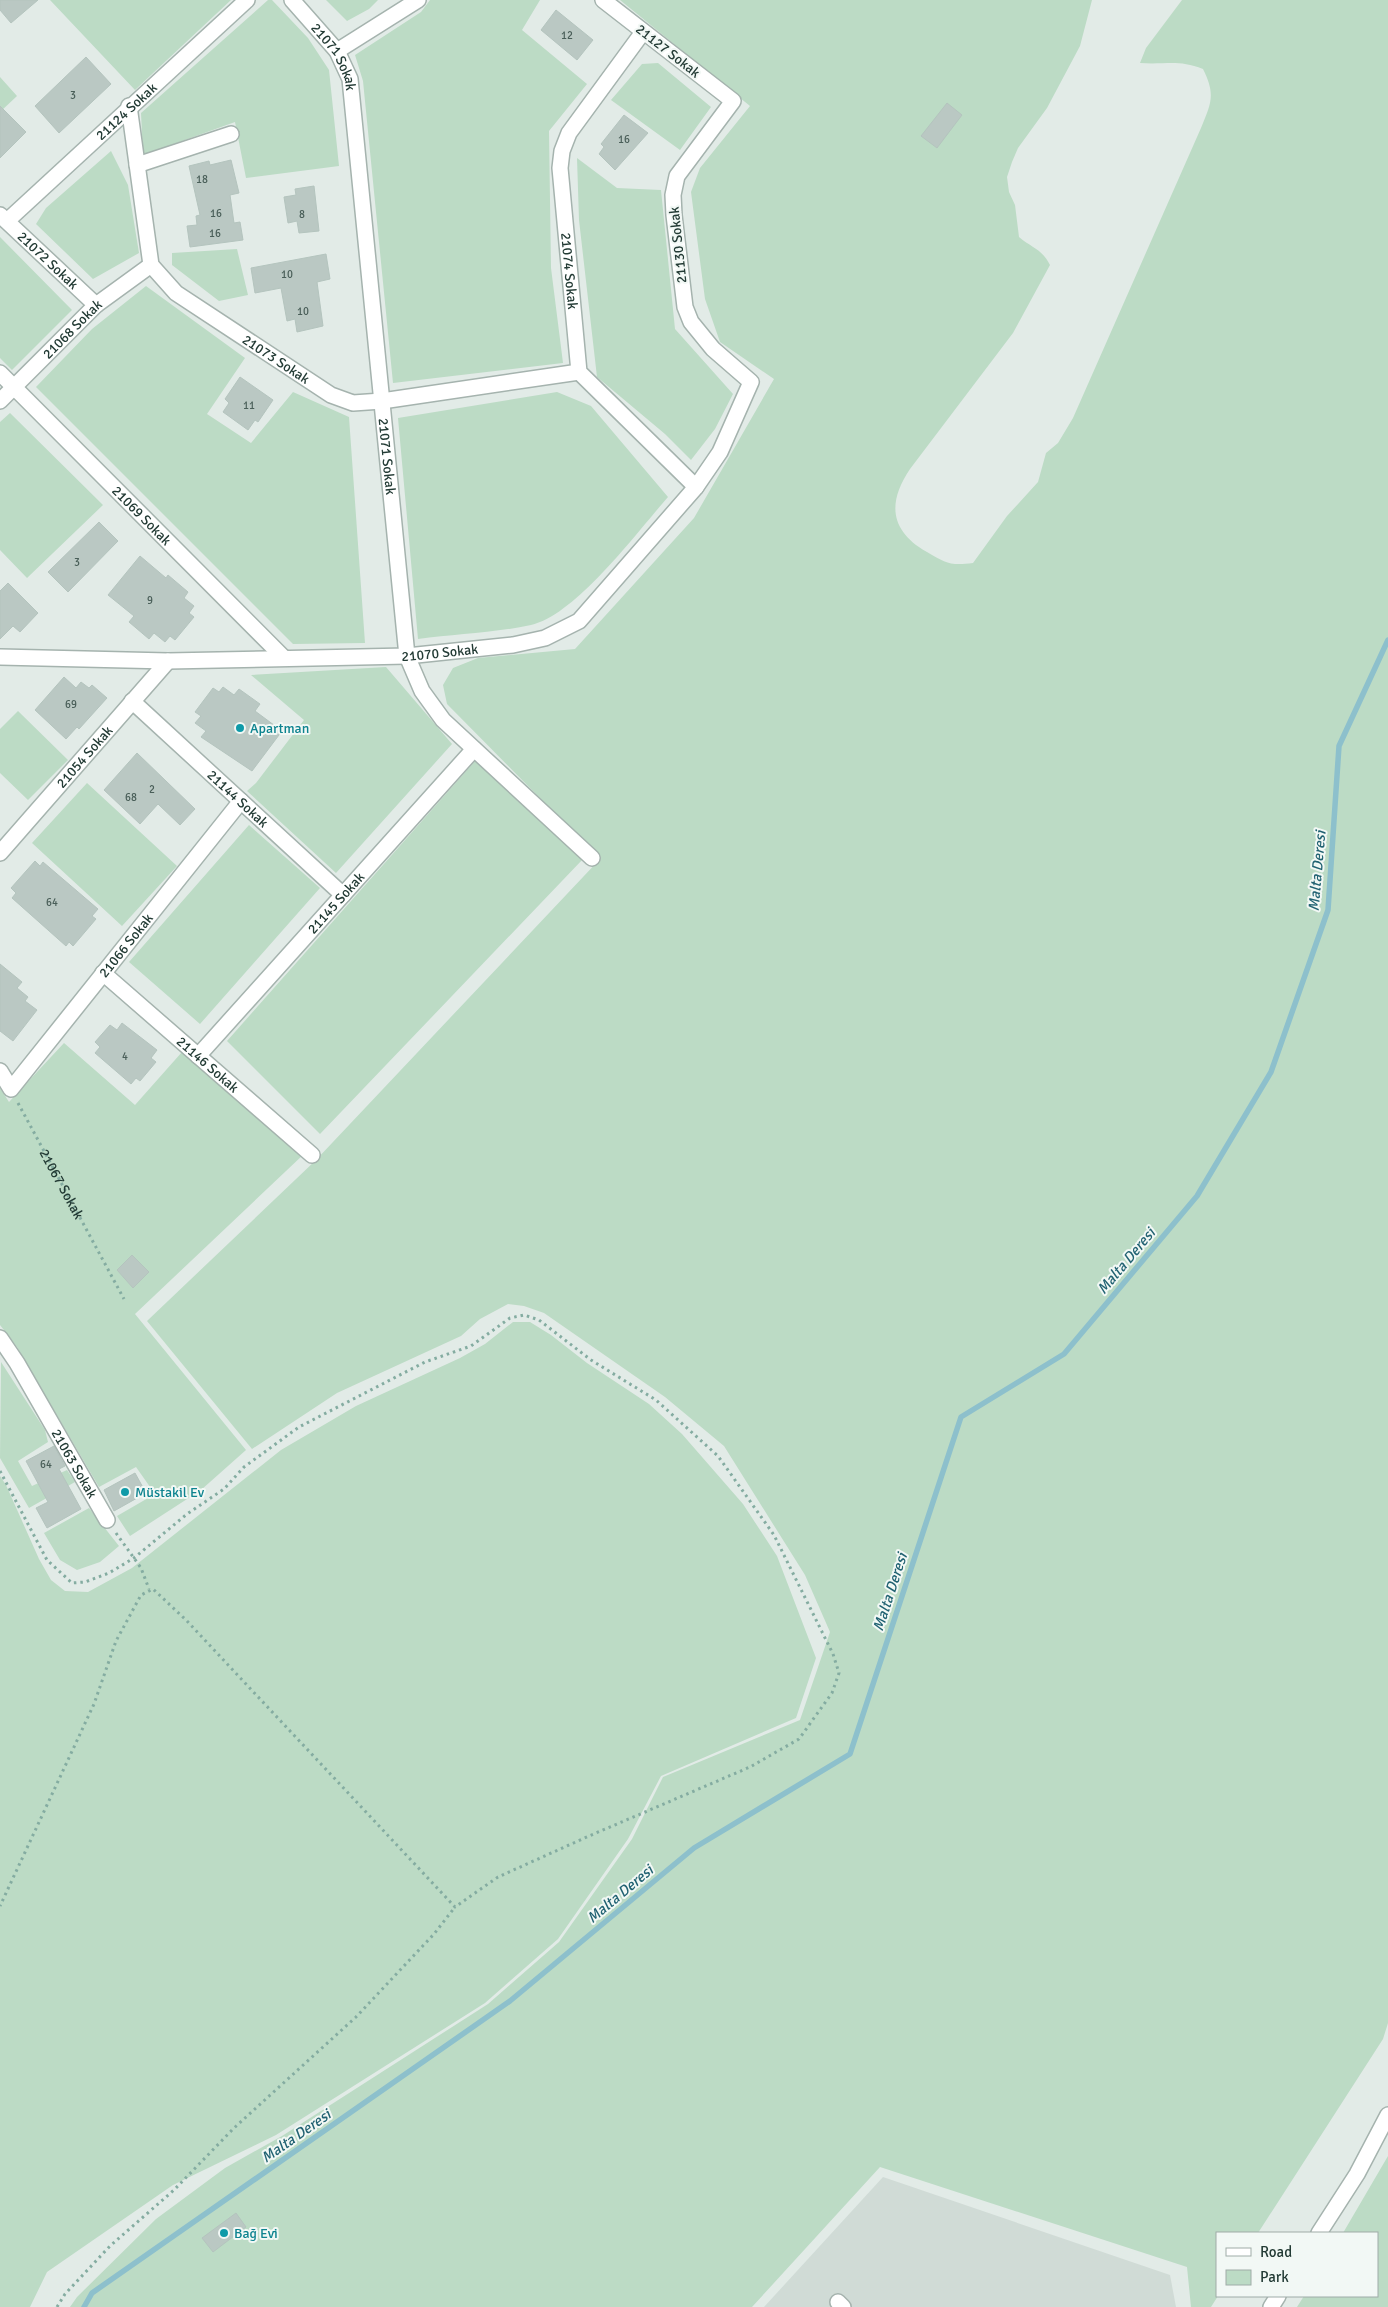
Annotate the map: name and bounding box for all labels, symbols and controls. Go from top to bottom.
street label: 21071 Sokak [308,19,360,91]
street label: 21127 Sokak [632,21,704,81]
house number: 12 [561,29,573,42]
street label: 21124 Sokak [92,79,160,144]
house number: 3 [70,89,76,102]
house number: 16 [618,133,630,146]
house number: 18 [196,173,208,186]
street label: 21130 Sokak [666,206,690,284]
house number: 16 [210,207,222,220]
house number: 8 [299,208,305,221]
house number: 16 [209,227,221,240]
street label: 21072 Sokak [14,228,82,293]
street label: 21074 Sokak [558,232,582,310]
house number: 10 [281,268,293,281]
street label: 21068 Sokak [39,295,105,362]
house number: 10 [297,305,309,318]
street label: 21073 Sokak [239,331,313,387]
house number: 11 [243,399,255,412]
street label: 21071 Sokak [375,417,400,495]
street label: 21069 Sokak [109,482,175,549]
house number: 3 [74,556,80,569]
house number: 9 [147,594,153,607]
street label: 21070 Sokak [401,640,479,665]
house number: 69 [65,698,77,711]
place label: Apartman [250,720,309,737]
street label: 21054 Sokak [52,722,116,791]
marker: Apartman [234,722,246,734]
street label: 21144 Sokak [204,766,272,831]
house number: 2 [149,783,155,796]
house number: 68 [125,791,137,804]
water label: Malta Deresi [1305,828,1330,912]
street label: 21145 Sokak [304,868,368,937]
house number: 64 [46,896,58,909]
street label: 21066 Sokak [95,910,156,981]
street label: 21146 Sokak [173,1033,242,1096]
house number: 4 [122,1050,128,1063]
street label: 21067 Sokak [36,1146,88,1222]
water label: Malta Deresi [1093,1223,1160,1298]
street label: 21063 Sokak [48,1426,101,1501]
house number: 64 [40,1458,52,1471]
place label: Müstakil Ev [135,1484,205,1501]
marker: Müstakil Ev [119,1486,131,1498]
water label: Malta Deresi [869,1549,912,1633]
water label: Malta Deresi [583,1860,658,1927]
water label: Malta Deresi [258,2104,336,2167]
place label: Bağ Evi [234,2225,278,2242]
marker: Bağ Evi [218,2227,230,2239]
legend [1216,2232,1378,2297]
text: Road [1260,2243,1292,2261]
text: Park [1260,2268,1289,2286]

